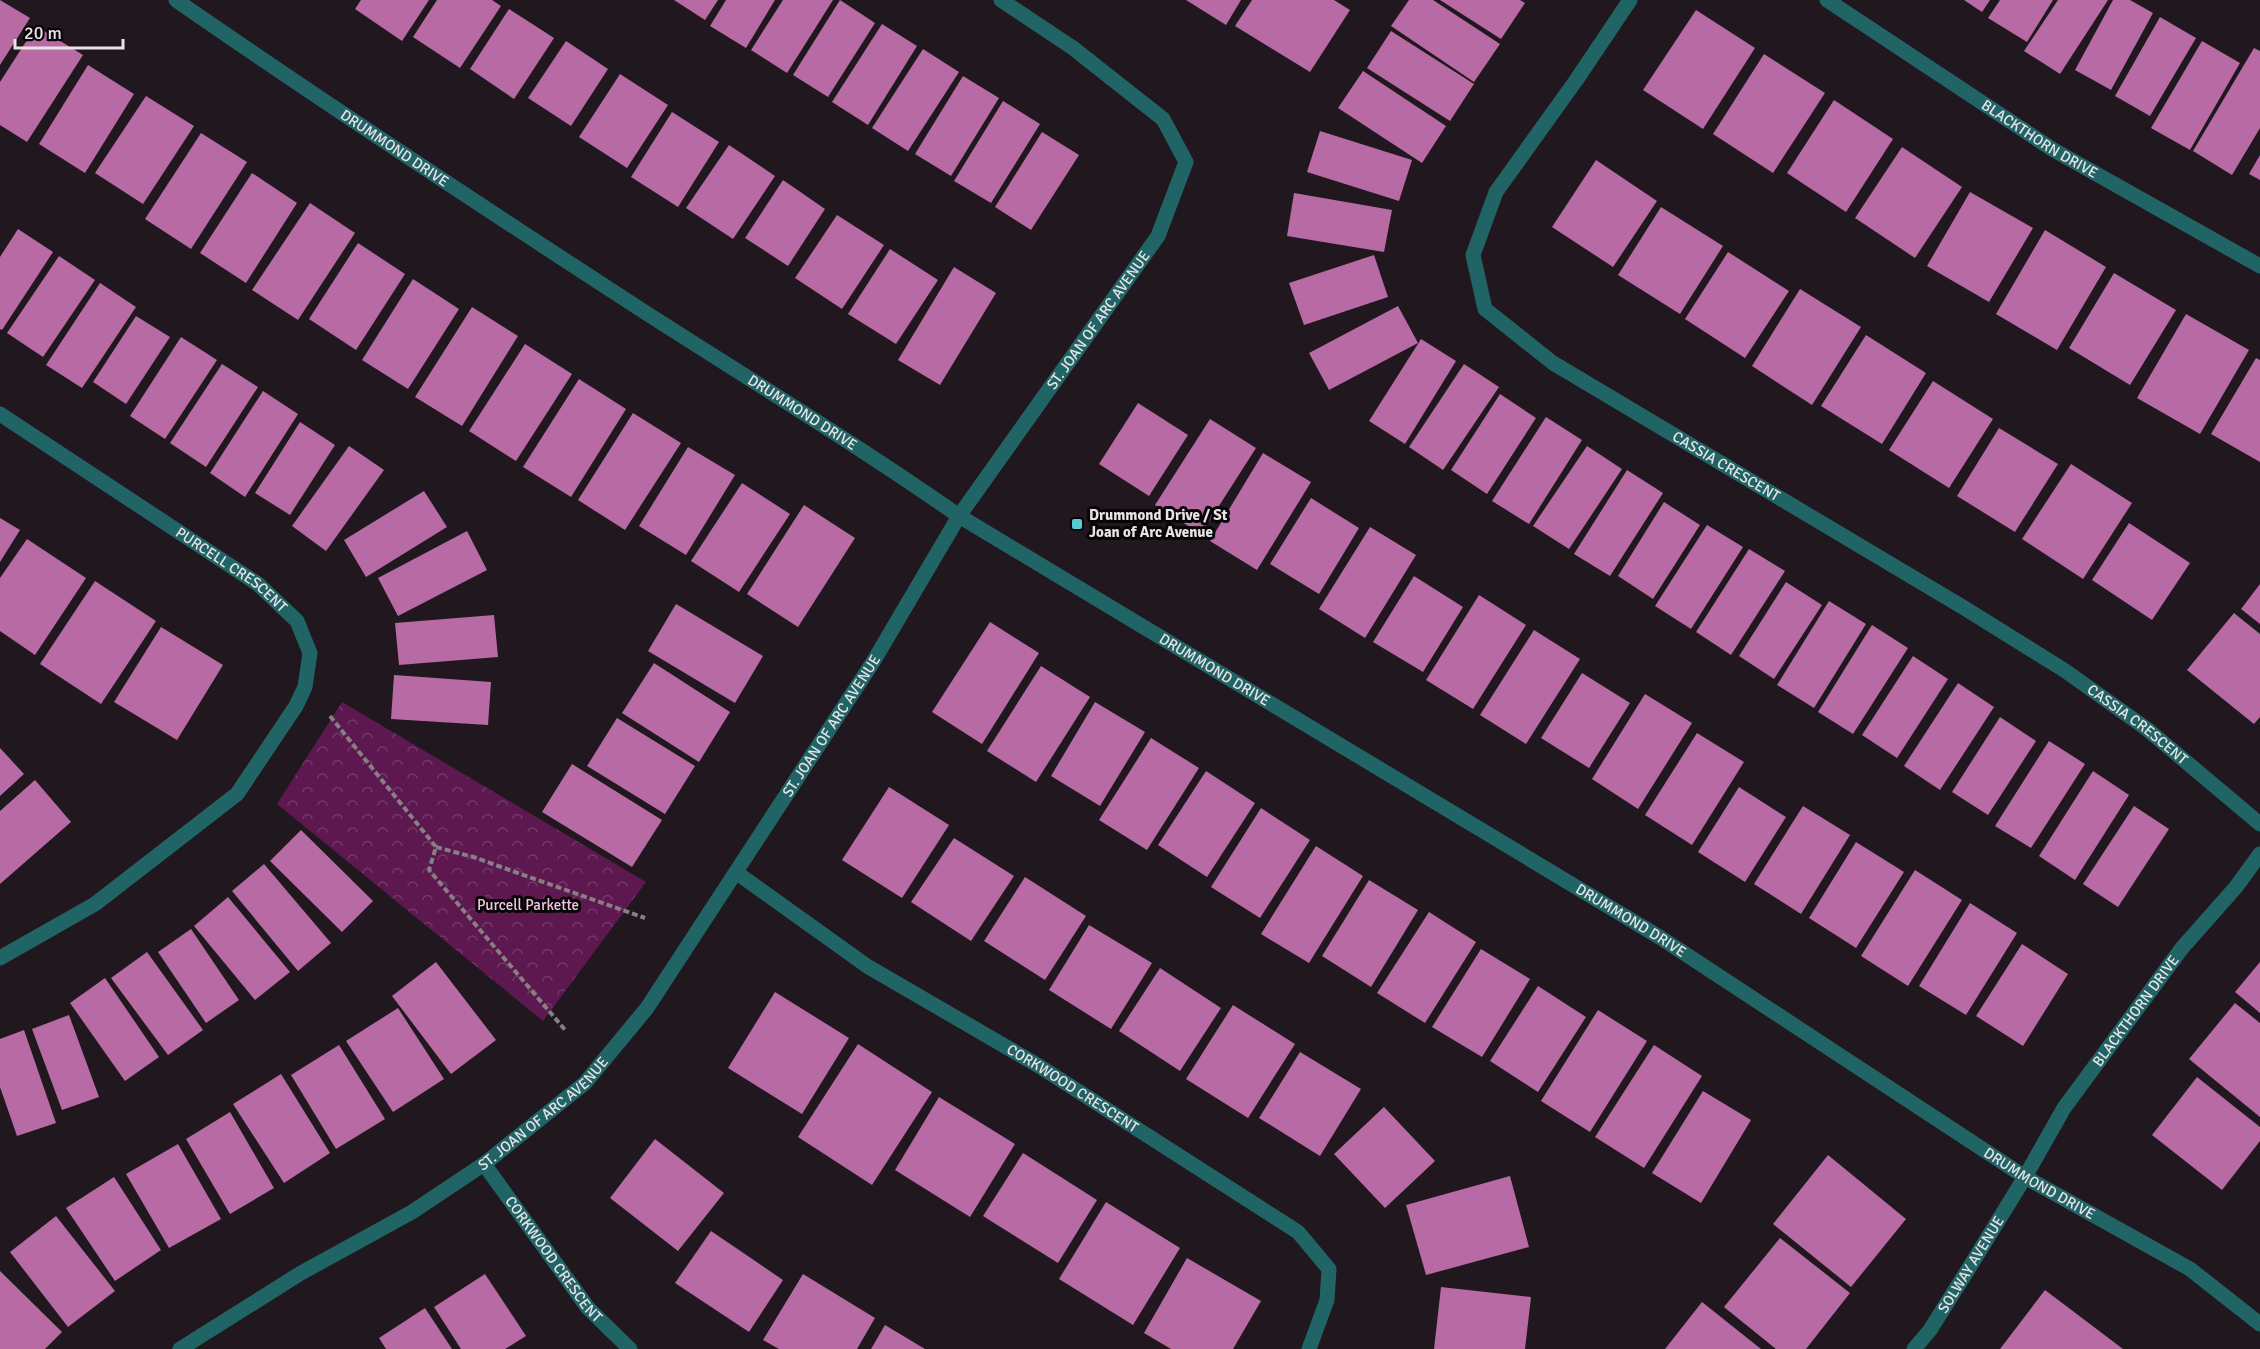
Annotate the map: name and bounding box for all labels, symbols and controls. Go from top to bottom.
scale bar [15,12,123,50]
text: 20 m [24,22,62,44]
street label: BLACKTHORN DRIVE [1978,96,2101,182]
street label: DRUMMOND DRIVE [337,106,452,190]
street label: ST. JOAN OF ARC AVENUE [1043,247,1154,393]
street label: DRUMMOND DRIVE [744,371,860,454]
street label: CASSIA CRESCENT [1669,427,1784,505]
place label: Drummond Drive / St Joan of Arc Avenue [1089,506,1228,541]
marker: Drummond Drive / St Joan of Arc Avenue [1070,517,1084,531]
street label: PURCELL CRESCENT [172,523,291,616]
street label: DRUMMOND DRIVE [1156,629,1273,710]
street label: ST. JOAN OF ARC AVENUE [778,652,884,800]
street label: CASSIA CRESCENT [2084,680,2192,769]
street label: DRUMMOND DRIVE [1572,880,1690,961]
park label: Purcell Parkette [477,896,579,914]
street label: BLACKTHORN DRIVE [2089,952,2183,1070]
street label: CORKWOOD CRESCENT [1003,1040,1142,1137]
street label: ST. JOAN OF ARC AVENUE [475,1053,612,1174]
street label: DRUMMOND DRIVE [1980,1143,2098,1223]
street label: CORKWOOD CRESCENT [501,1193,607,1326]
street label: SOLWAY AVENUE [1934,1213,2008,1316]

